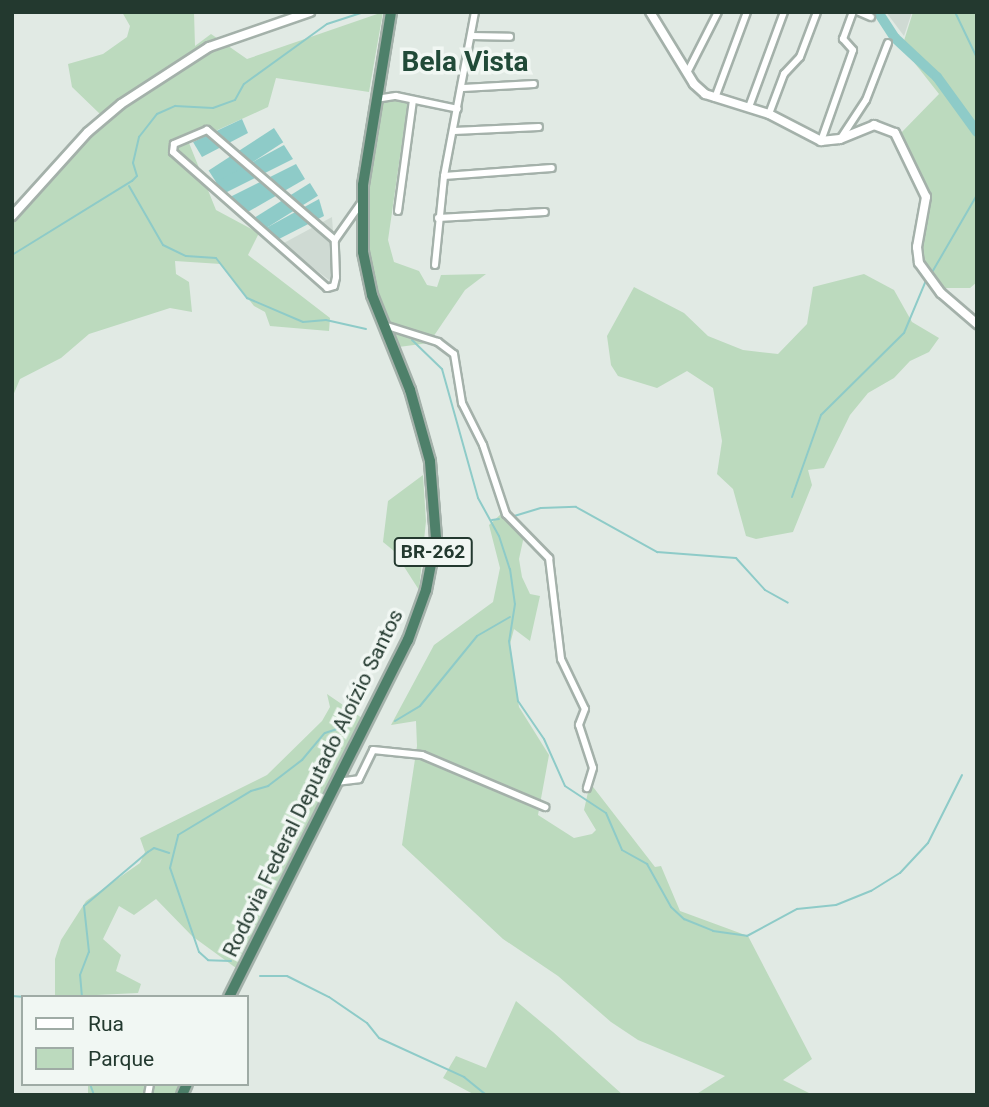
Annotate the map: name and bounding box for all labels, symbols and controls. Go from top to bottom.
district label: Bela Vista [402,45,528,79]
road number: BR-262 [393,537,473,568]
street label: Rodovia Federal Deputado Aloízio Santos [218,605,408,961]
legend [21,995,248,1086]
text: Rua [88,1012,124,1036]
text: Parque [88,1047,154,1071]

